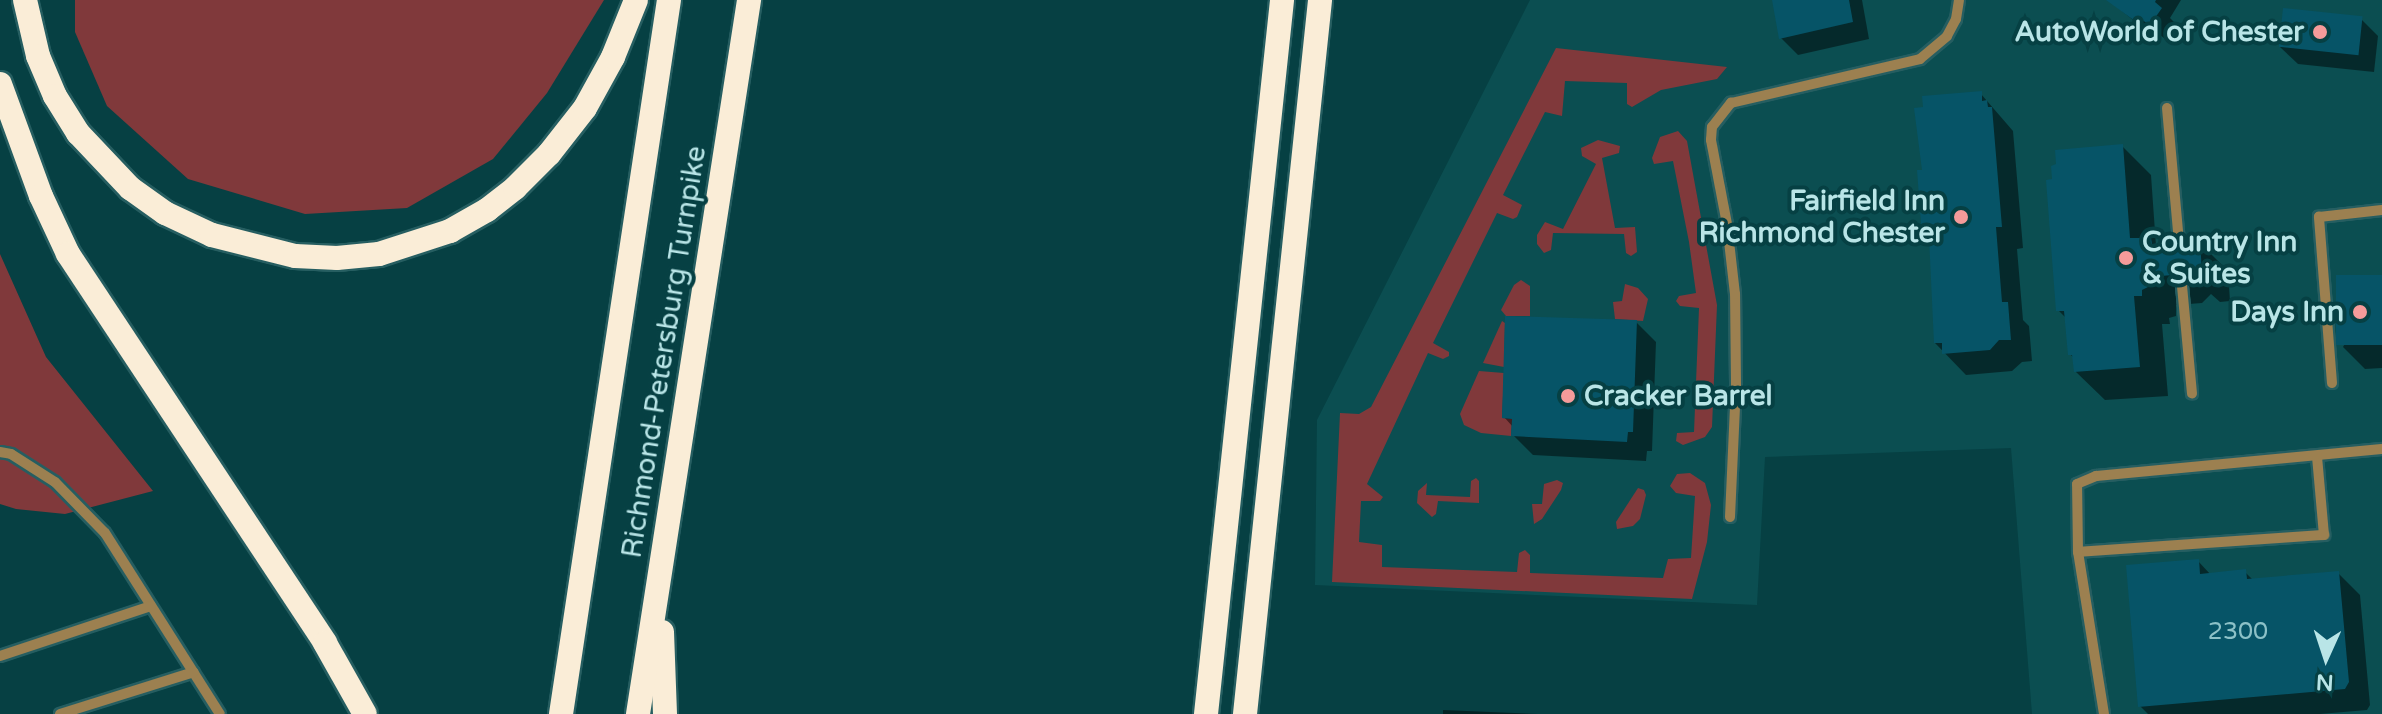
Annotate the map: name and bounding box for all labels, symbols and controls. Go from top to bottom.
place label: AutoWorld of Chester [2015,15,2304,49]
marker: AutoWorld of Chester [2311,23,2329,41]
street label: Richmond-Petersburg Turnpike [615,144,713,560]
place label: Fairfield Inn Richmond Chester [1699,184,1945,250]
marker: Fairfield Inn Richmond Chester [1952,208,1970,226]
place label: Country Inn & Suites [2142,225,2297,291]
marker: Country Inn & Suites [2117,249,2135,267]
place label: Days Inn [2230,295,2344,329]
marker: Days Inn [2351,303,2369,321]
place label: Cracker Barrel [1584,379,1772,413]
marker: Cracker Barrel [1559,387,1577,405]
house number: 2300 [2208,618,2268,646]
north arrow [2286,618,2366,698]
text: N [2315,669,2334,695]

